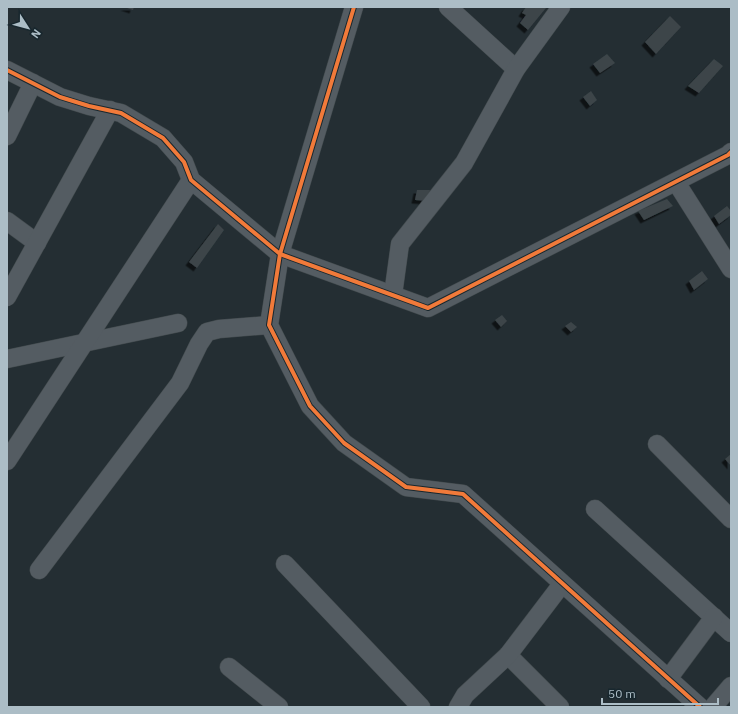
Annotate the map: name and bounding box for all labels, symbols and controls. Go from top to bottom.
north arrow [8,8,48,48]
text: N [28,27,44,41]
scale bar [602,680,718,706]
text: 50 m [608,686,636,701]

